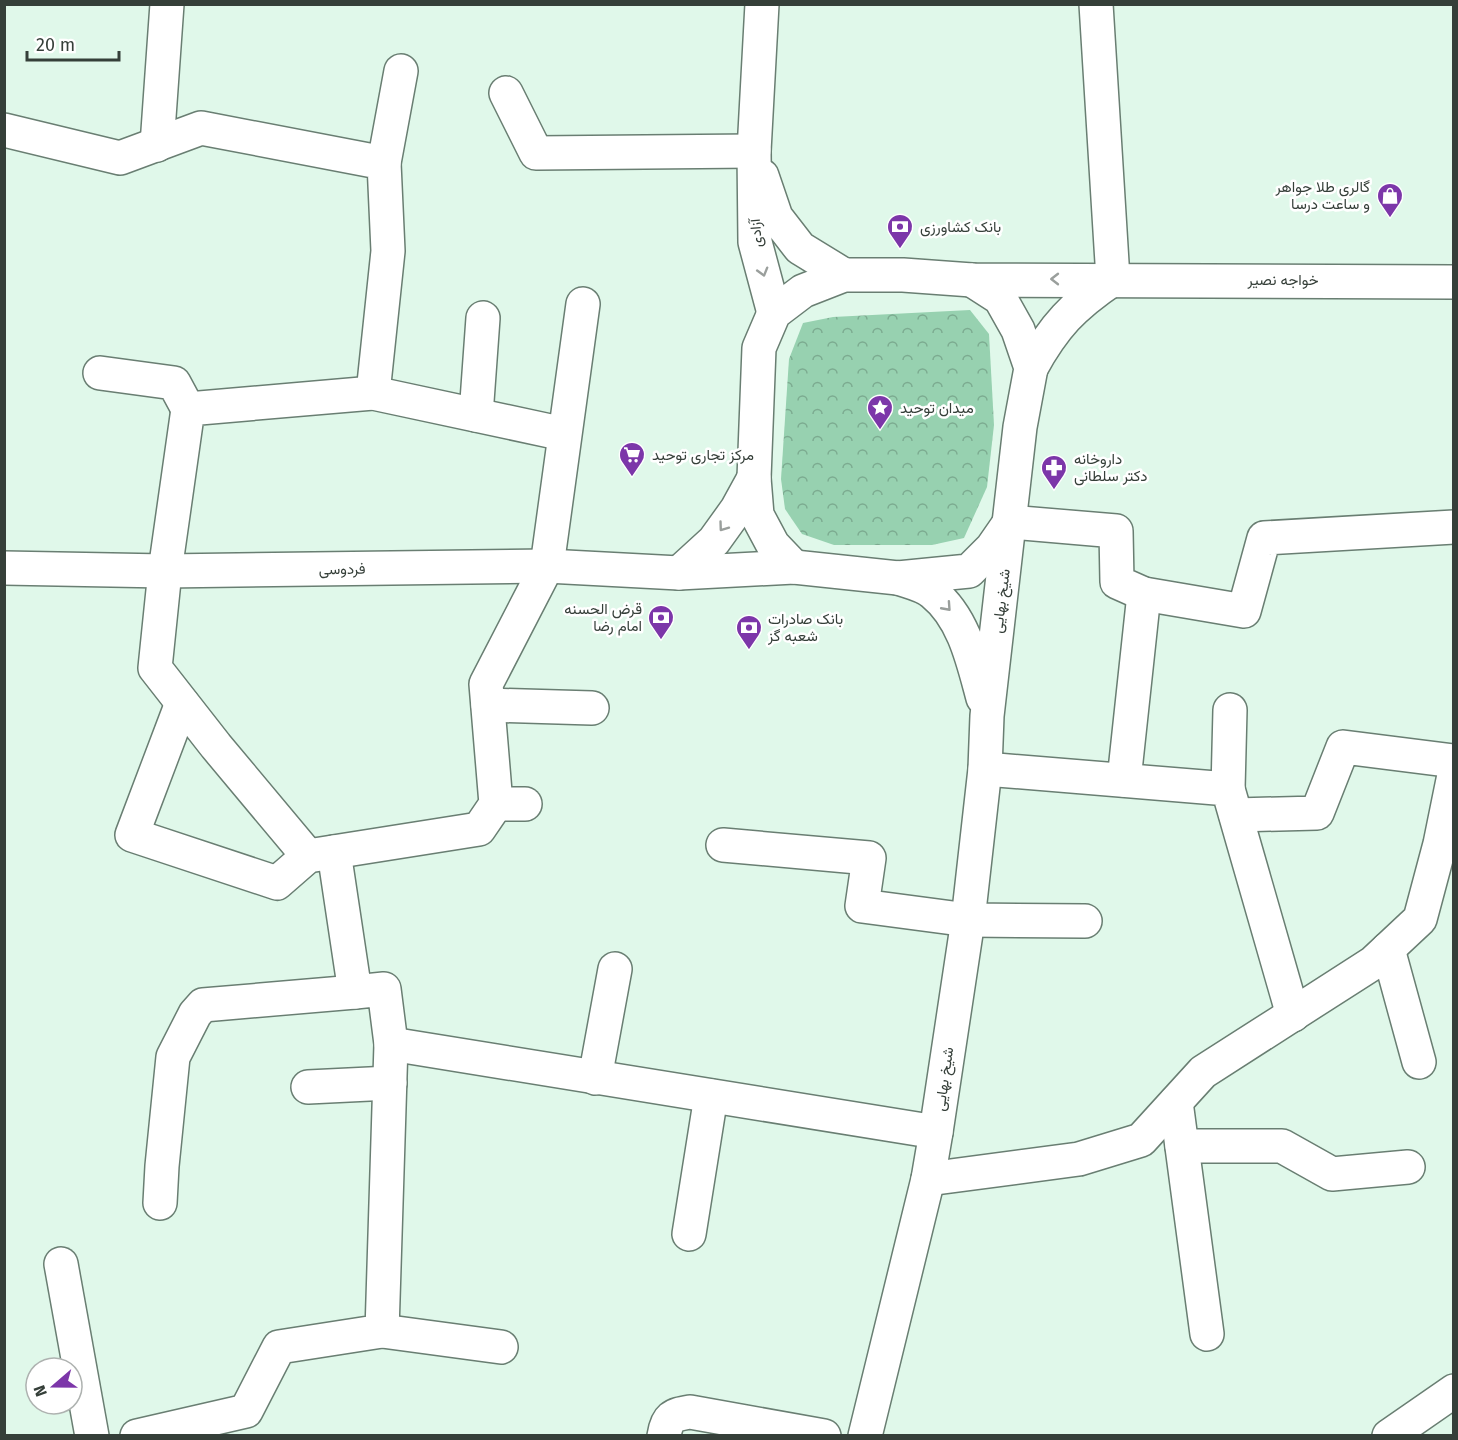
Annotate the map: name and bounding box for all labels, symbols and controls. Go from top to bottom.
scale bar [27,24,118,62]
text: 20 m [36,34,75,56]
place label: گالری طلا جواهر و ساعت درسا [1275,178,1370,213]
shop icon: گالری طلا جواهر و ساعت درسا [1375,181,1405,219]
bank icon: بانک کشاورزی [885,212,915,250]
street label: آزادی [746,216,767,248]
place label: بانک کشاورزی [920,218,1001,237]
one-way arrow [756,266,768,277]
street label: خواجه نصیر [1247,271,1318,289]
one-way arrow [1050,273,1059,286]
place icon: میدان توحید [865,393,895,431]
place label: میدان توحید [900,399,974,417]
supermarket icon: مرکز تجاری توحید [617,440,647,478]
place label: مرکز تجاری توحید [652,446,754,465]
place label: داروخانه دکتر سلطانی [1074,450,1147,486]
pharmacy icon: داروخانه دکتر سلطانی [1039,453,1069,491]
one-way arrow [719,521,730,532]
street label: فردوسی [318,560,366,579]
street label: شیخ بهایی [988,568,1016,634]
place label: قرض الحسنه امام رضا [564,600,642,636]
one-way arrow [940,601,951,611]
bank icon: قرض الحسنه امام رضا [646,603,676,641]
place label: بانک صادرات شعبه گز [767,610,843,645]
bank icon: بانک صادرات شعبه گز [734,613,764,651]
street label: شیخ بهایی [931,1046,959,1113]
north arrow [24,1356,84,1416]
text: N [30,1383,51,1399]

